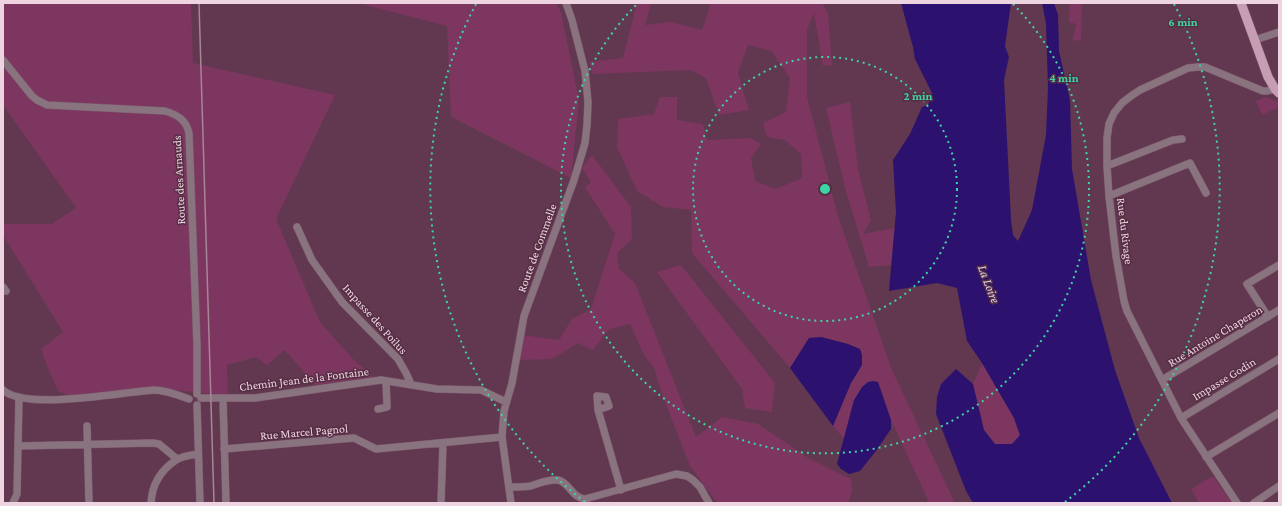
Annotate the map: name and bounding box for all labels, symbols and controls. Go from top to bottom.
text: 6 min [1168,15,1198,29]
text: 4 min [1049,71,1079,85]
text: 2 min [904,89,933,103]
street label: Route des Arnauds [170,135,188,225]
centre of rings [818,182,832,196]
street label: Rue du Rivage [1114,197,1136,265]
street label: Route de Commelle [514,202,560,294]
water label: La Loire [975,263,1003,305]
street label: Impasse des Poilus [340,281,410,357]
street label: Rue Antoine Chaperon [1165,302,1265,370]
street label: Impasse Godin [1190,354,1259,403]
street label: Chemin Jean de la Fontaine [238,364,370,394]
street label: Rue Marcel Pagnol [259,421,349,443]

